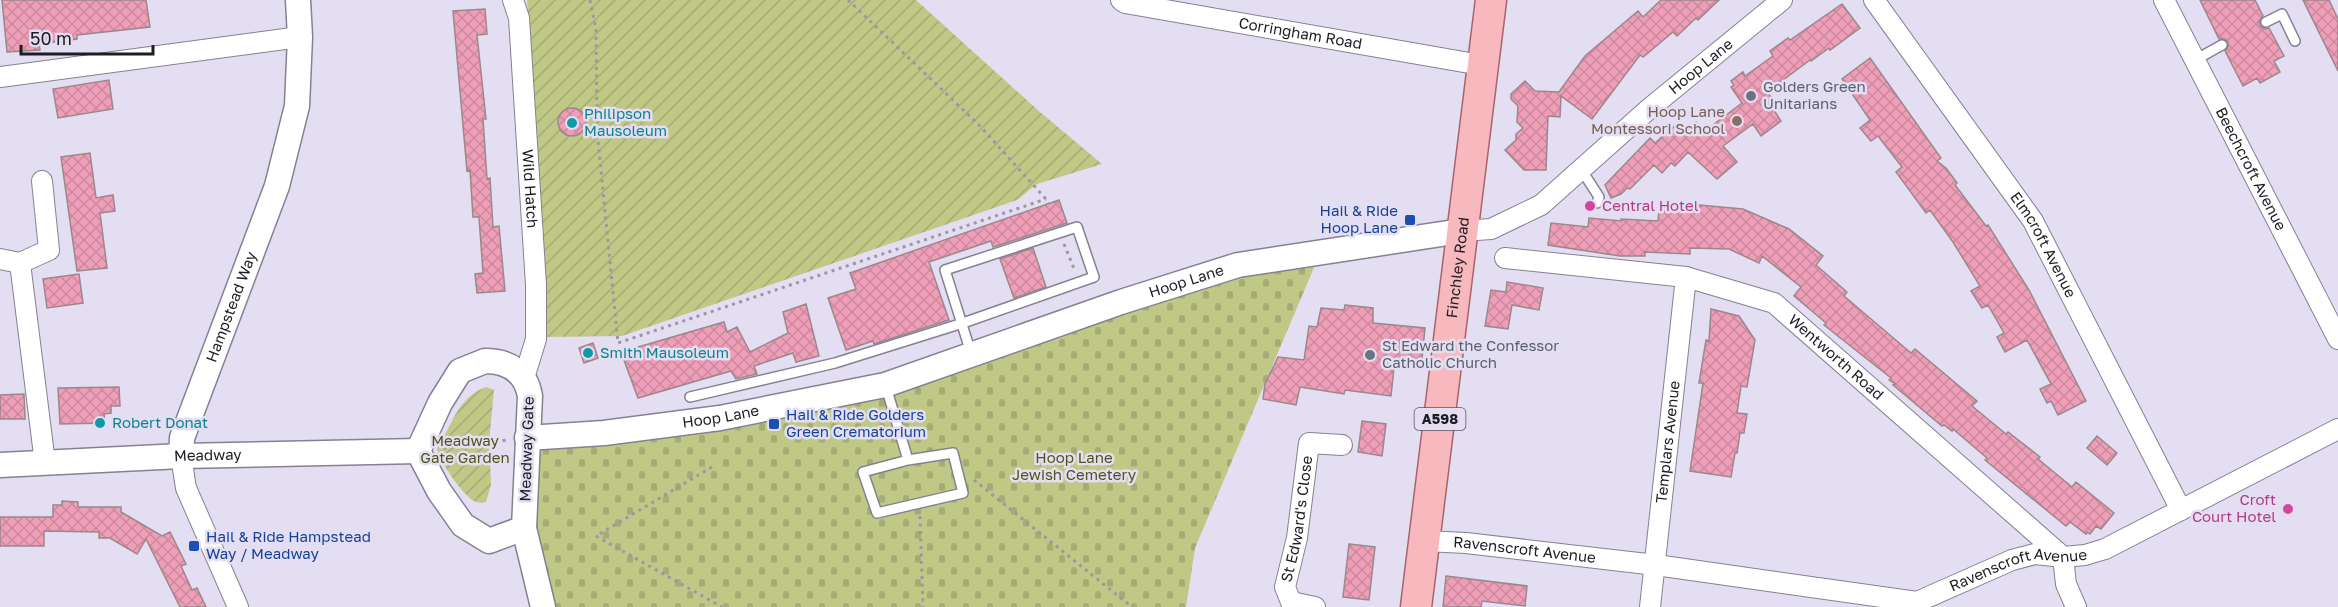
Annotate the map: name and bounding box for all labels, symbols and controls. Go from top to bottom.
street label: Corringham Road [1237,13,1364,52]
scale bar [21,18,153,56]
text: 50 m [30,27,72,49]
street label: Hoop Lane [1664,34,1736,97]
place label: Golders Green Unitarians [1763,77,1866,112]
marker: Golders Green Unitarians [1744,89,1758,103]
place label: Hoop Lane Montessori School [1591,102,1725,137]
place label: Philipson Mausoleum [584,104,667,139]
street label: Beechcroft Avenue [2213,104,2291,233]
marker: Hoop Lane Montessori School [1730,114,1744,128]
marker: Philipson Mausoleum [565,116,579,130]
street label: Wild Hatch [519,148,542,229]
street label: Elmcroft Avenue [2007,188,2081,301]
place label: Central Hotel [1602,196,1699,214]
marker: Central Hotel [1583,199,1597,213]
place label: Hail & Ride Hoop Lane [1320,201,1398,236]
marker: Hail & Ride Hoop Lane [1403,213,1417,227]
street label: Finchley Road [1442,216,1472,319]
street label: Hampstead Way [201,248,260,365]
street label: Hoop Lane [1146,260,1226,301]
street label: Wentworth Road [1785,310,1888,403]
place label: St Edward the Confessor Catholic Church [1382,336,1559,371]
place label: Smith Mausoleum [600,343,729,361]
marker: Smith Mausoleum [581,346,595,360]
marker: St Edward the Confessor Catholic Church [1363,348,1377,362]
street label: Templars Avenue [1651,379,1683,504]
street label: Meadway Gate [515,396,537,502]
street label: Hoop Lane [681,400,761,431]
place label: Hail & Ride Golders Green Crematorium [786,405,926,440]
road number: A598 [1414,408,1466,430]
place label: Robert Donat [112,413,208,431]
marker: Robert Donat [93,416,107,430]
marker: Hail & Ride Golders Green Crematorium [767,417,781,431]
park label: Meadway Gate Garden [420,431,510,466]
street label: Meadway [173,445,242,464]
park label: Hoop Lane Jewish Cemetery [1012,448,1137,483]
street label: St Edward's Close [1277,454,1315,584]
place label: Croft Court Hotel [2192,490,2276,525]
marker: Croft Court Hotel [2281,502,2295,516]
place label: Hail & Ride Hampstead Way / Meadway [206,527,371,562]
street label: Ravenscroft Avenue [1453,532,1597,566]
marker: Hail & Ride Hampstead Way / Meadway [187,539,201,553]
street label: Ravenscroft Avenue [1946,544,2088,595]

